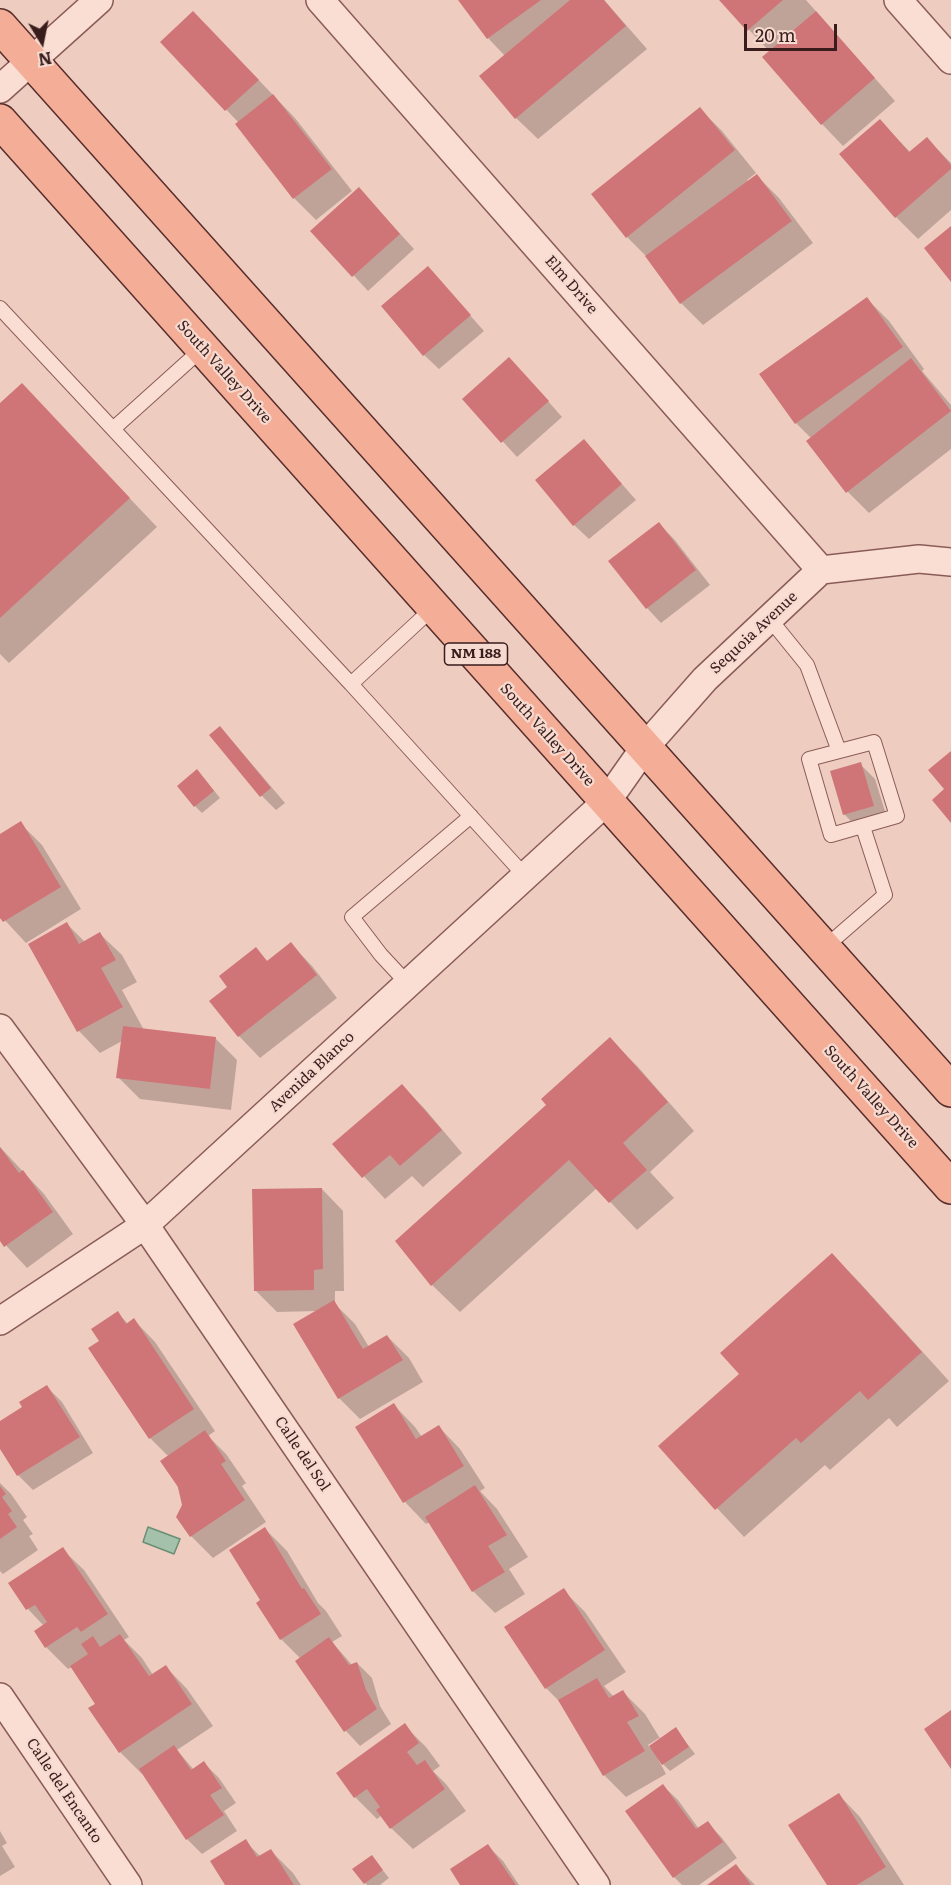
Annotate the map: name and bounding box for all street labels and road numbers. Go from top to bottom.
street label: Elm Drive [541,252,601,318]
street label: South Valley Drive [173,317,275,427]
street label: Sequoia Avenue [707,588,801,678]
road number: NM 188 [444,643,508,665]
street label: South Valley Drive [496,680,598,790]
street label: Avenida Blanco [266,1028,358,1116]
street label: South Valley Drive [820,1042,922,1152]
street label: Calle del Sol [270,1413,334,1495]
street label: Calle del Encanto [22,1735,106,1847]

